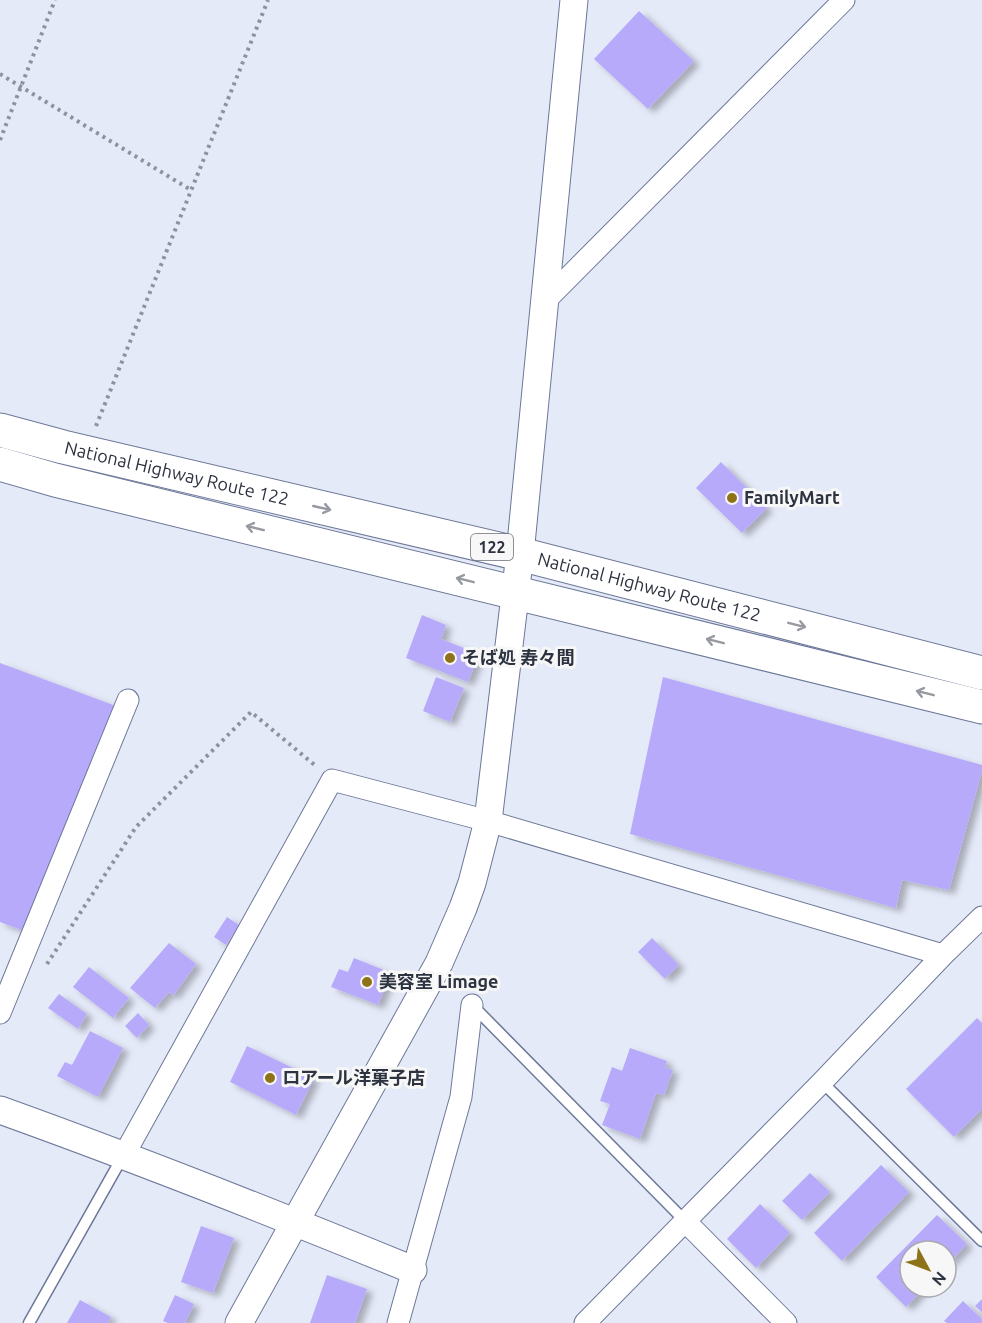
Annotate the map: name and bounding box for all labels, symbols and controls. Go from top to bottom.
street label: National Highway Route 122 [63,437,291,509]
place label: FamilyMart [744,487,840,507]
marker: FamilyMart [725,491,739,505]
one-way arrow [312,502,331,514]
one-way arrow [246,522,265,534]
road number: 122 [471,534,513,560]
street label: National Highway Route 122 [536,548,763,625]
one-way arrow [456,573,475,585]
one-way arrow [787,620,806,631]
one-way arrow [706,635,725,647]
place label: そば処 寿々間 [462,647,574,667]
marker: そば処 寿々間 [443,651,457,665]
one-way arrow [916,686,935,698]
place label: 美容室 Limage [379,971,498,991]
marker: 美容室 Limage [360,975,374,989]
place label: ロアール洋菓子店 [282,1067,425,1087]
marker: ロアール洋菓子店 [263,1071,277,1085]
north arrow [898,1239,958,1299]
text: N [929,1268,950,1289]

